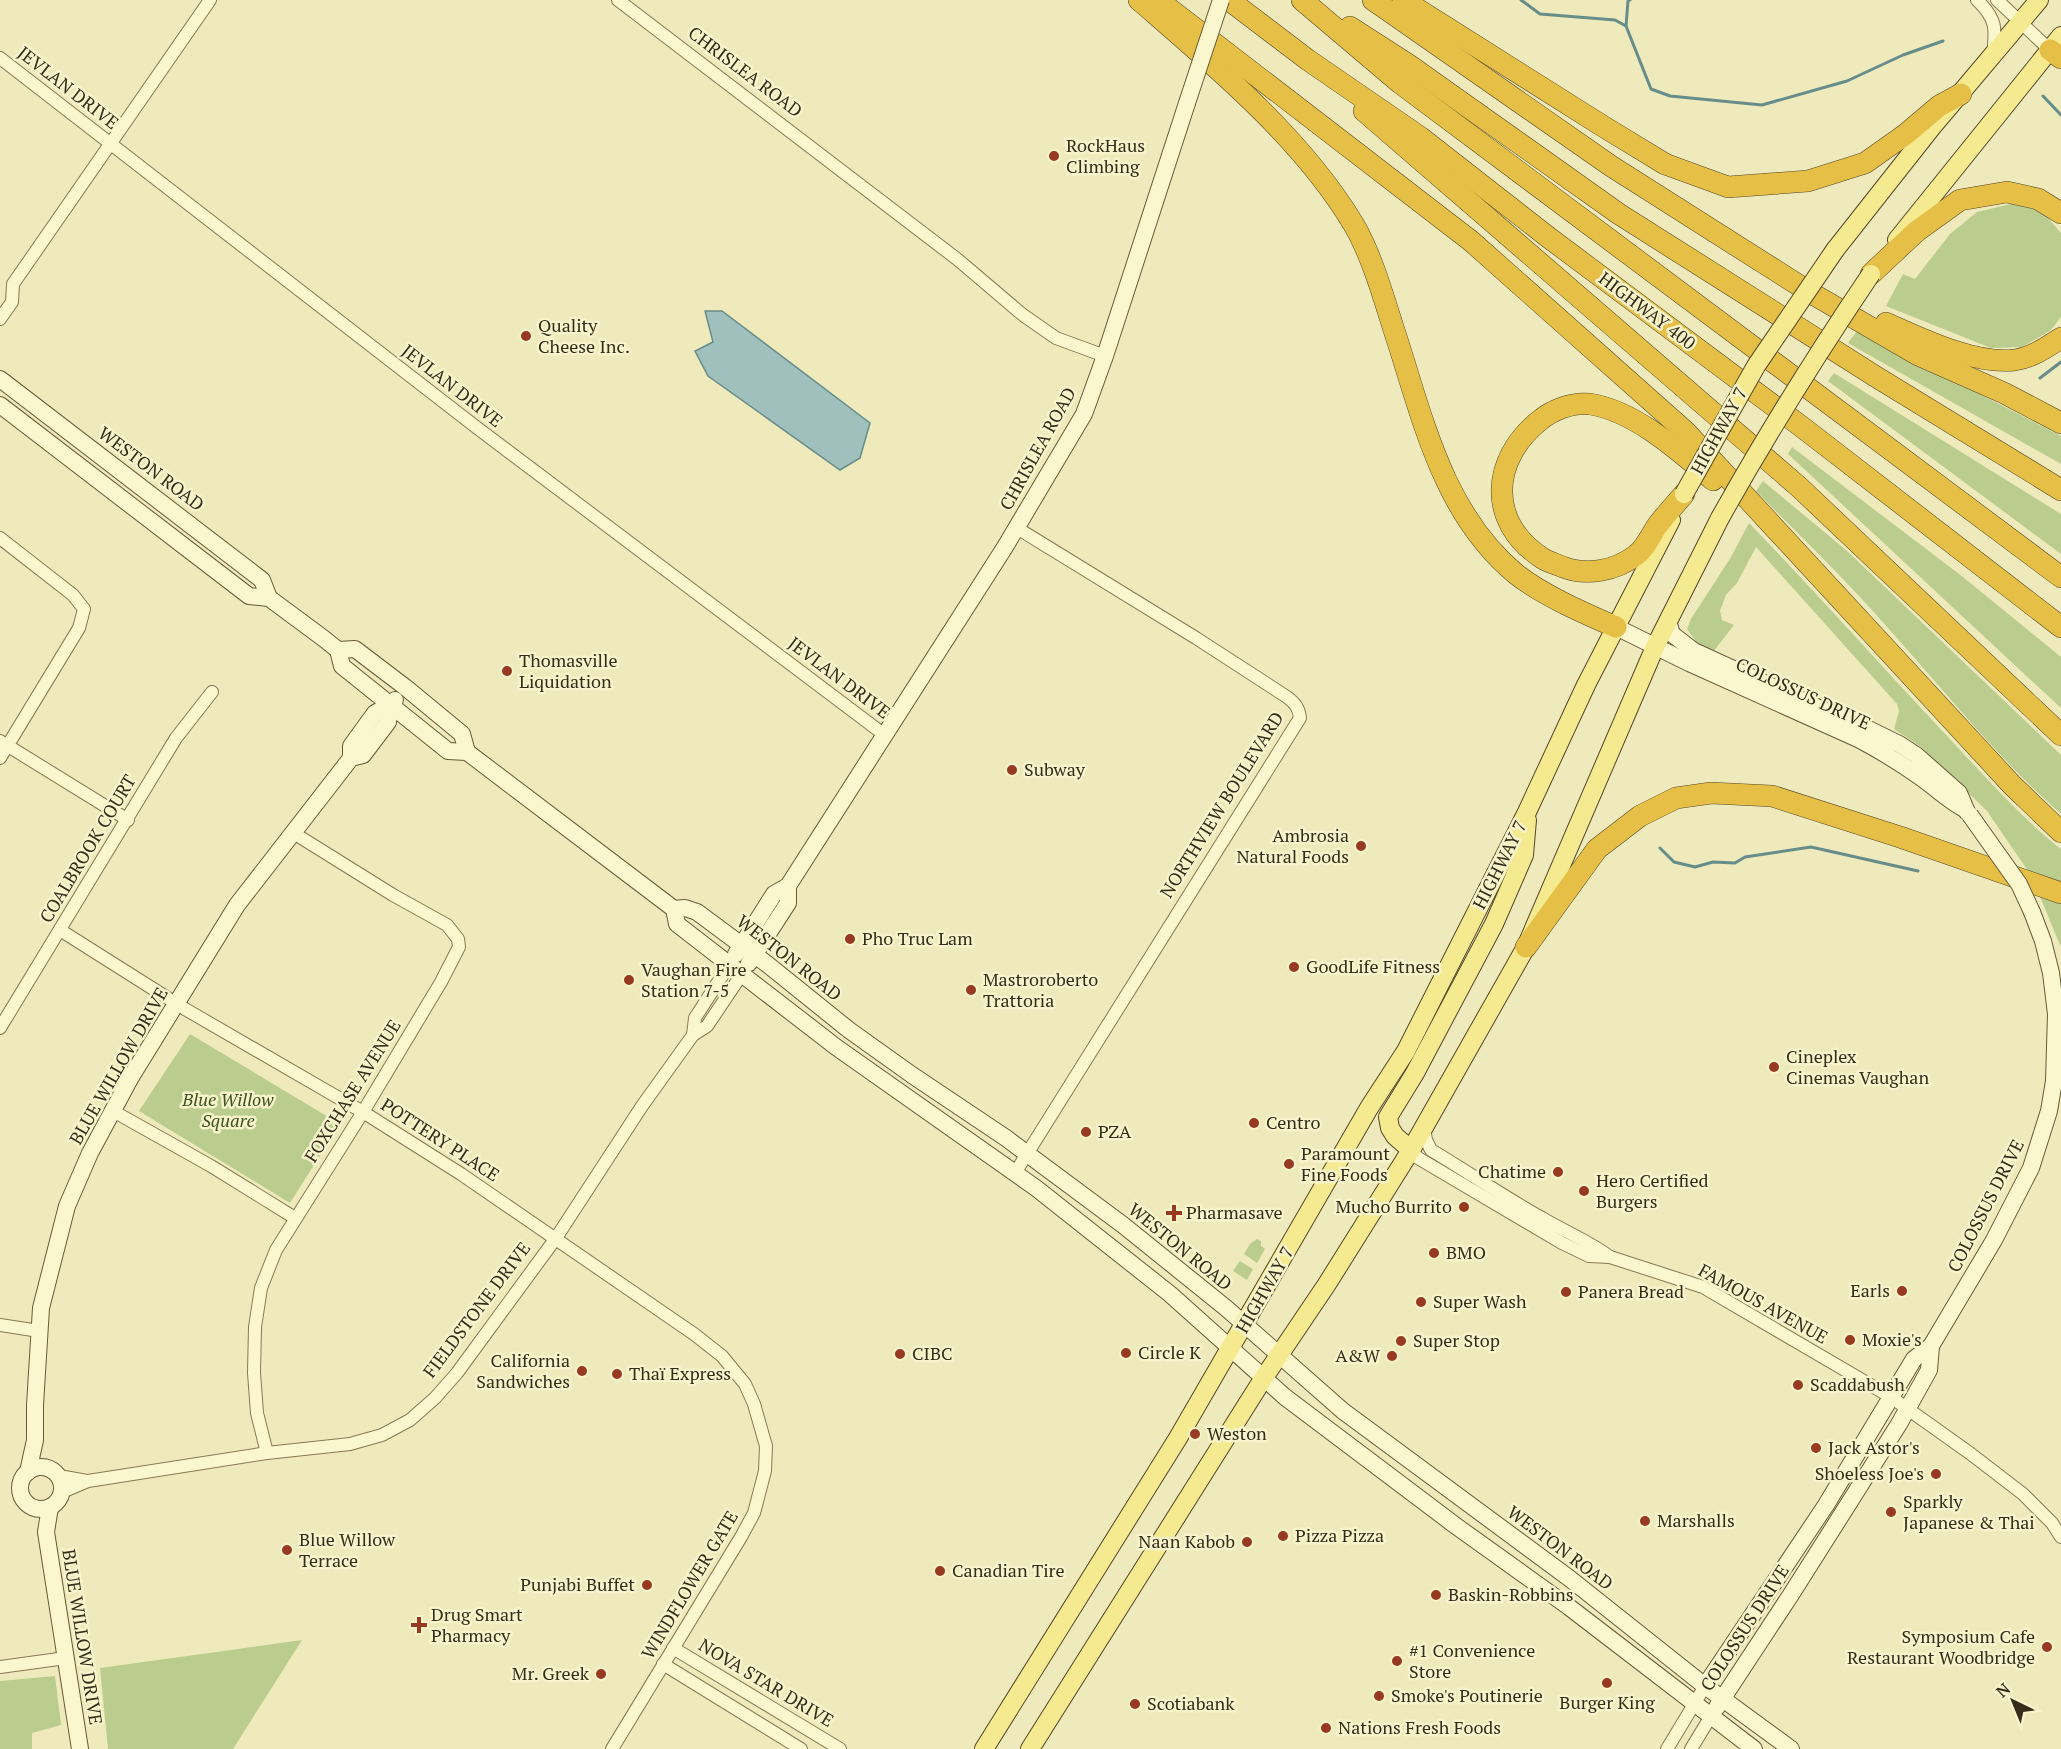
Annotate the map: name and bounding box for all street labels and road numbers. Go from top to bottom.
street label: CHRISLEA ROAD [684,20,808,122]
street label: JEVLAN DRIVE [13,40,124,134]
street label: HIGHWAY 400 [1594,266,1701,355]
street label: JEVLAN DRIVE [397,338,508,432]
street label: CHRISLEA ROAD [993,383,1081,514]
street label: HIGHWAY 7 [1684,383,1752,478]
street label: WESTON ROAD [94,420,209,516]
street label: JEVLAN DRIVE [784,631,896,723]
street label: COLOSSUS DRIVE [1732,651,1875,735]
street label: NORTHVIEW BOULEVARD [1154,707,1288,902]
street label: COALBROOK COURT [33,770,141,927]
street label: HIGHWAY 7 [1467,816,1532,913]
street label: WESTON ROAD [732,909,847,1006]
street label: BLUE WILLOW DRIVE [63,983,173,1148]
street label: FOXCHASE AVENUE [298,1015,406,1166]
street label: POTTERY PLACE [377,1092,504,1186]
street label: COLOSSUS DRIVE [1941,1135,2029,1276]
street label: WESTON ROAD [1124,1197,1237,1295]
street label: FIELDSTONE DRIVE [417,1237,535,1382]
street label: HIGHWAY 7 [1230,1242,1299,1337]
street label: FAMOUS AVENUE [1695,1258,1832,1349]
street label: WESTON ROAD [1503,1499,1618,1595]
street label: WINDFLOWER GATE [635,1506,743,1663]
street label: BLUE WILLOW DRIVE [57,1547,109,1726]
street label: COLOSSUS DRIVE [1694,1560,1794,1695]
street label: NOVA STAR DRIVE [695,1632,838,1732]

